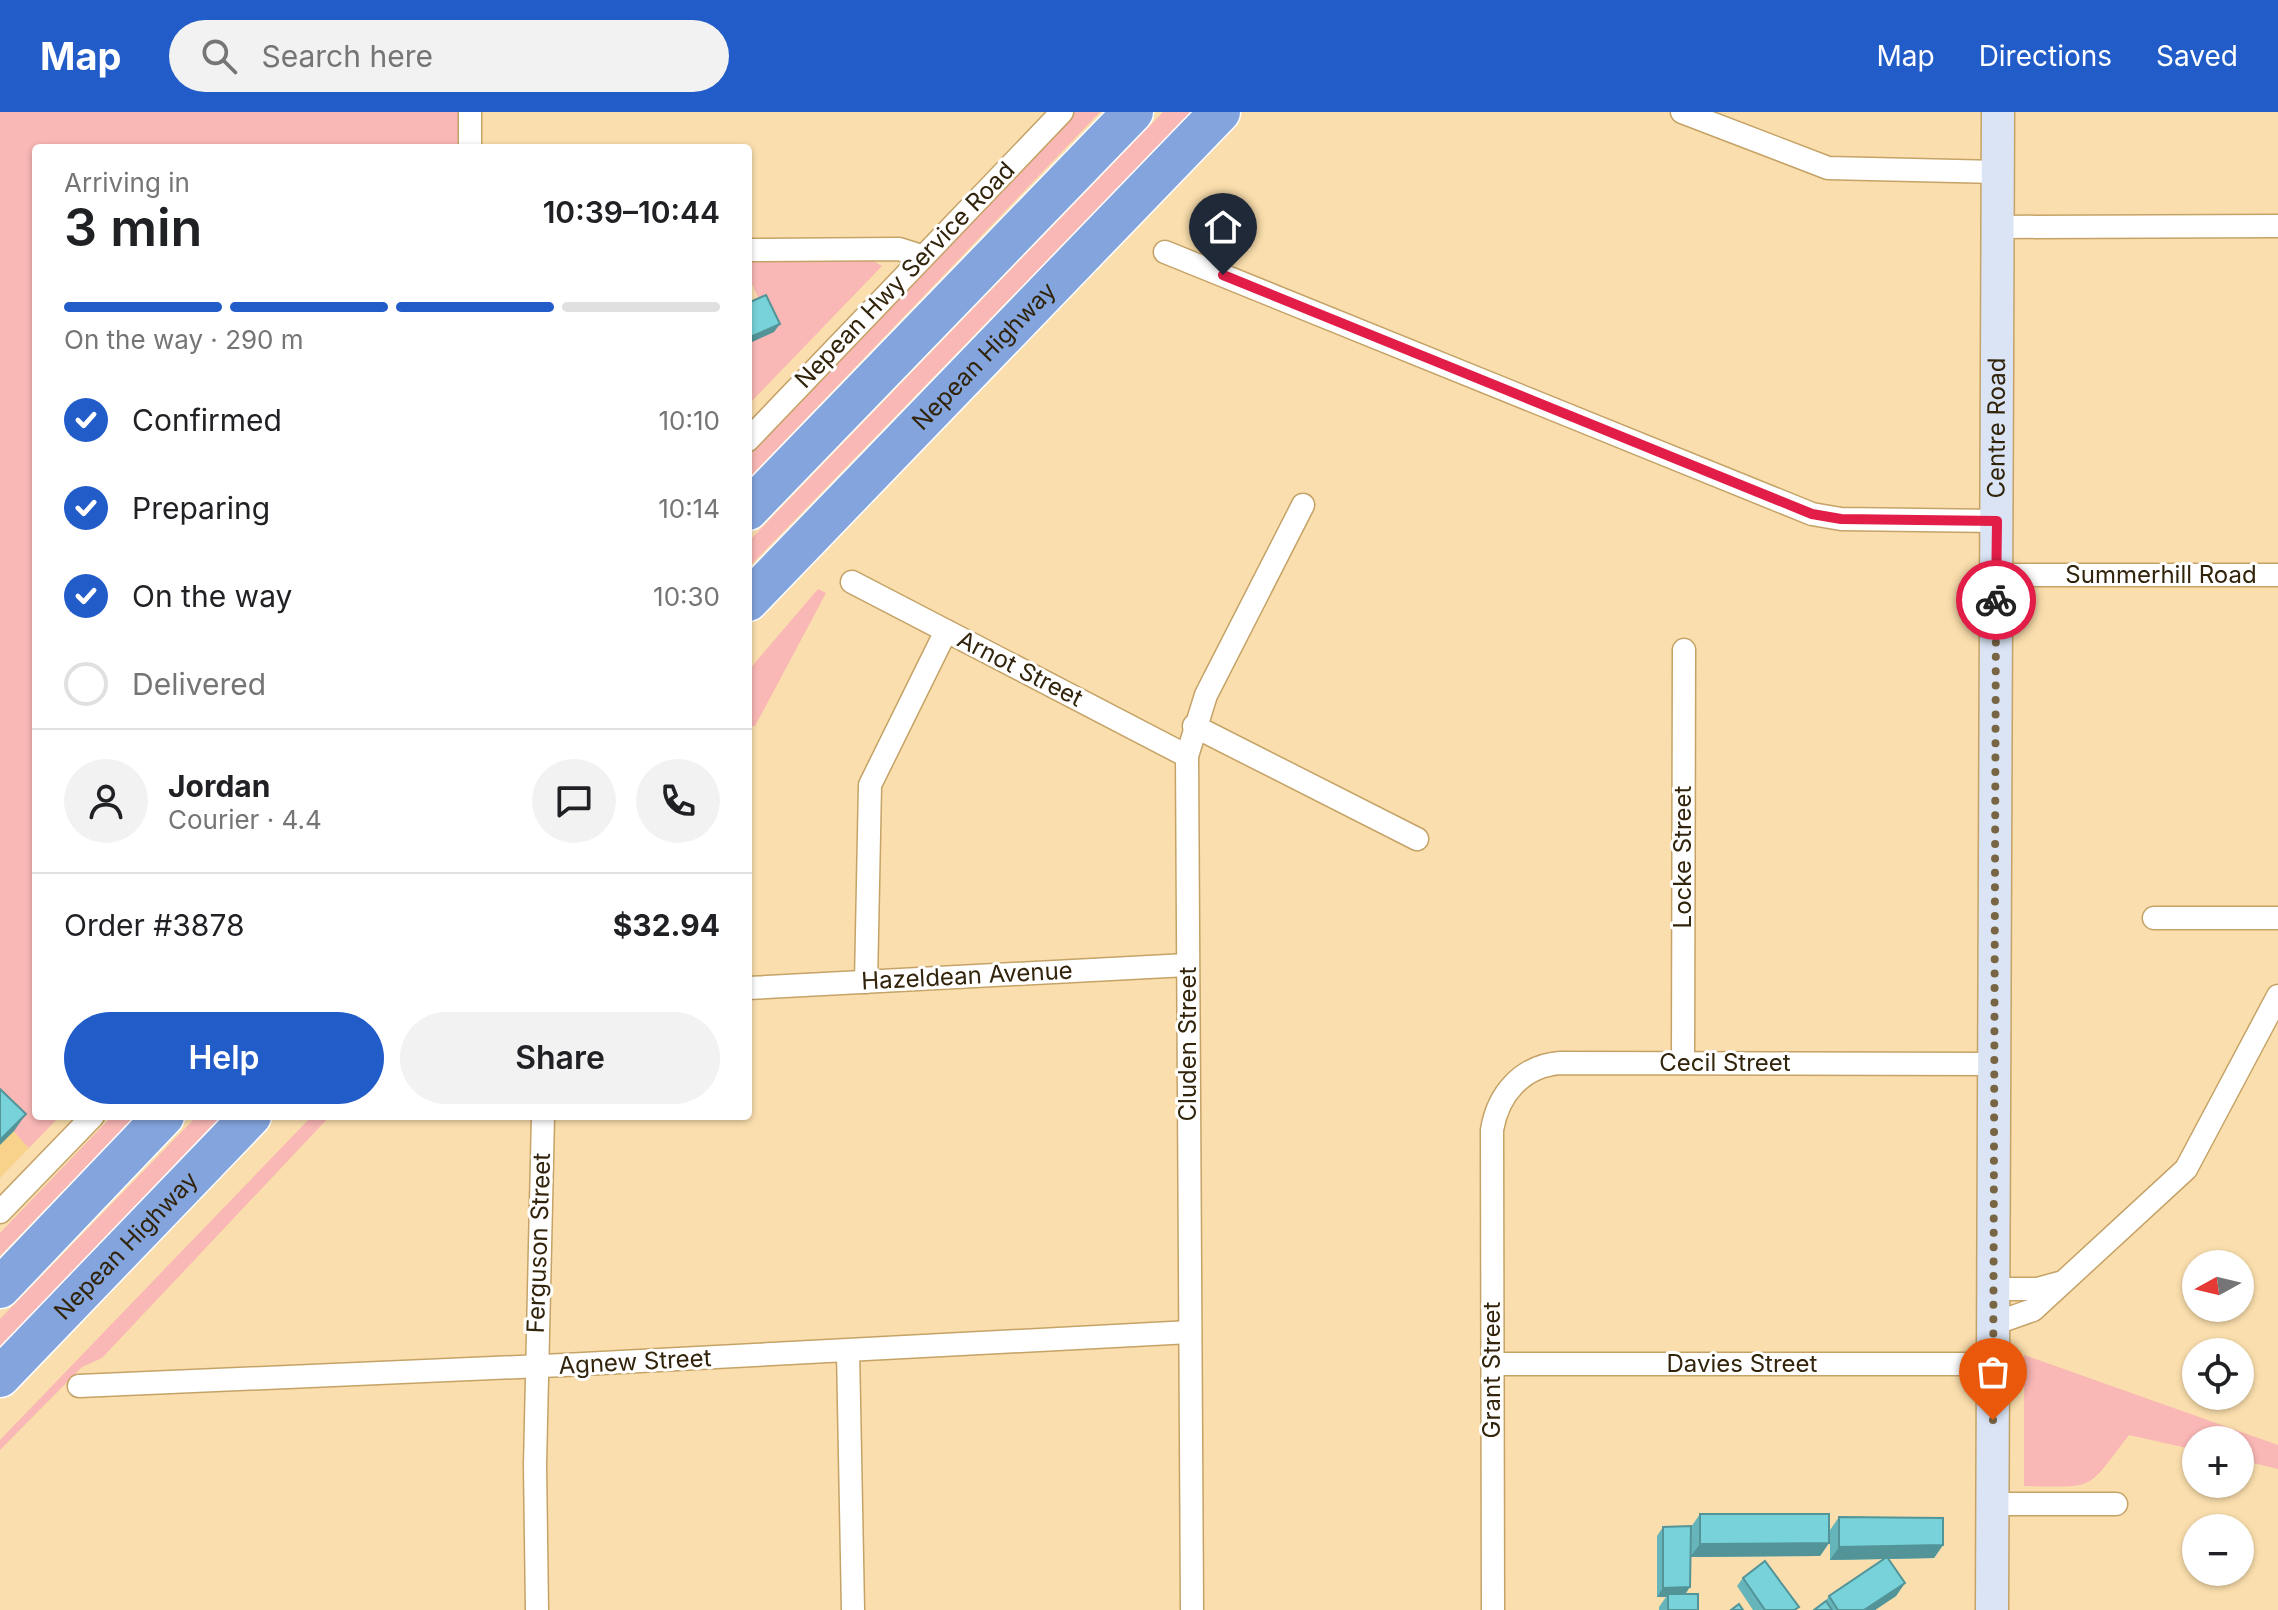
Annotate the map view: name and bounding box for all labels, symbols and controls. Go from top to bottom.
search box [169,20,729,92]
text: Map [40,33,121,79]
icon: search [197,34,241,78]
text: Search here [261,38,433,74]
text: Map [1876,39,1935,73]
text: Directions [1979,39,2112,73]
text: Saved [2156,39,2238,73]
street label: Nepean Hwy Service Road [789,155,1021,394]
text: Arriving in [64,167,190,198]
pin [1189,193,1257,275]
text: 10:39–10:44 [543,194,720,230]
text: 3 min [64,196,202,259]
icon: home [1201,205,1245,249]
street label: Nepean Highway [906,276,1062,436]
text: On the way · 290 m [64,324,304,355]
street label: Centre Road [1981,358,2011,499]
icon: check [64,398,108,442]
text: Confirmed [132,402,282,438]
text: 10:10 [659,405,720,436]
icon: check [64,486,108,530]
text: Preparing [132,490,270,526]
text: 10:14 [658,493,720,524]
courier [1956,560,2036,640]
street label: Summerhill Road [2065,560,2257,589]
icon: check [64,574,108,618]
text: On the way [132,578,292,614]
icon: bike [1974,578,2018,622]
text: 10:30 [653,581,720,612]
street label: Arnot Street [953,625,1088,713]
text: Delivered [132,666,266,702]
button: person [64,759,148,843]
button: chat [532,759,616,843]
button: phone [636,759,720,843]
text: Jordan [168,768,270,804]
street label: Locke Street [1668,785,1697,928]
text: Courier · 4.4 [168,804,322,835]
text: Order #3878 [64,907,245,943]
text: $32.94 [613,907,720,943]
street label: Hazeldean Avenue [861,955,1073,996]
street label: Cluden Street [1173,966,1202,1121]
button: Help [64,1012,384,1104]
button: Share [400,1012,720,1104]
street label: Cecil Street [1659,1048,1791,1077]
street label: Ferguson Street [521,1152,556,1334]
street label: Nepean Highway [48,1165,204,1326]
north arrow [2182,1250,2254,1322]
map controls [2182,1250,2254,1586]
street label: Grant Street [1477,1301,1506,1438]
pin [1959,1338,2027,1420]
button: locate [2182,1338,2254,1410]
street label: Agnew Street [558,1343,712,1380]
street label: Davies Street [1667,1349,1818,1378]
icon: bag [1971,1350,2015,1394]
button: + [2182,1426,2254,1498]
button: − [2182,1514,2254,1586]

